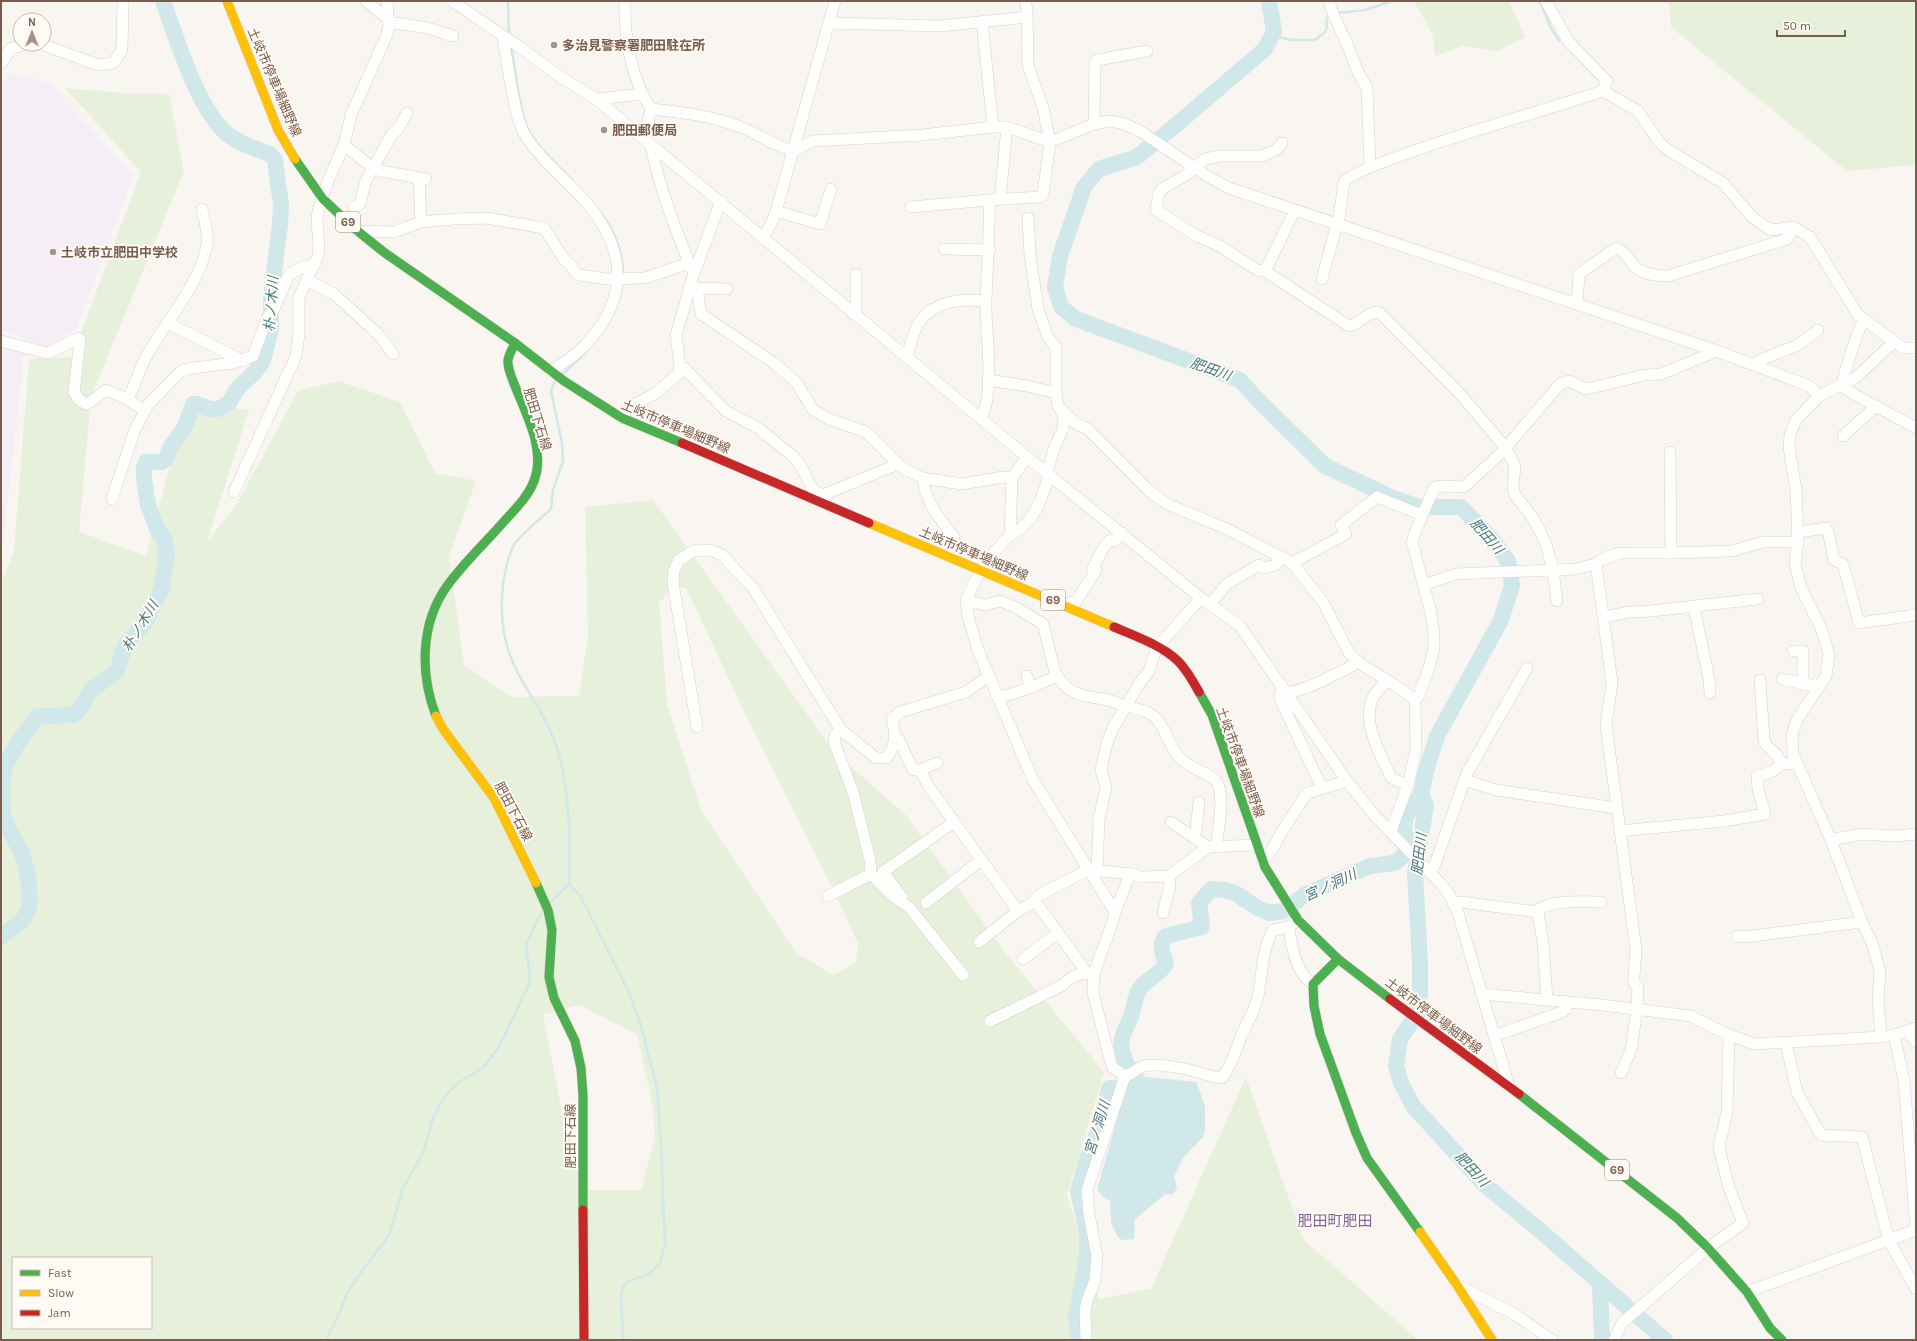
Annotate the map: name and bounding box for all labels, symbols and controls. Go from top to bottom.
north arrow [12,12,52,52]
scale bar [1777,12,1845,38]
text: N [28,16,36,29]
text: 50 m [1783,19,1811,33]
street label: 土岐市停車場細野線 [245,25,304,139]
place label: 多治見警察署肥田駐在所 [562,38,705,53]
marker: 多治見警察署肥田駐在所 [549,40,559,50]
place label: 肥田郵便局 [612,123,677,138]
marker: 肥田郵便局 [599,125,609,135]
road number: 69 [336,212,360,232]
place label: 土岐市立肥田中学校 [61,245,178,260]
marker: 土岐市立肥田中学校 [48,247,58,257]
water label: 朴ノ木川 [261,274,282,333]
water label: 肥田川 [1188,354,1235,385]
street label: 肥田下石線 [521,386,554,452]
street label: 土岐市停車場細野線 [619,397,733,456]
water label: 肥田川 [1466,515,1508,559]
street label: 土岐市停車場細野線 [917,524,1031,583]
road number: 69 [1041,590,1065,610]
water label: 朴ノ木川 [119,596,163,655]
street label: 土岐市停車場細野線 [1213,705,1268,820]
street label: 肥田下石線 [492,779,535,843]
water label: 肥田川 [1409,830,1431,876]
water label: 宮ノ洞川 [1301,865,1361,905]
street label: 土岐市停車場細野線 [1382,974,1485,1057]
water label: 宮ノ洞川 [1081,1097,1114,1157]
street label: 肥田下石線 [563,1103,578,1169]
water label: 肥田川 [1451,1148,1494,1192]
road number: 69 [1605,1160,1629,1180]
district label: 肥田町肥田 [1297,1212,1373,1230]
legend [12,1257,152,1329]
text: Fast [48,1266,72,1280]
text: Slow [48,1286,74,1300]
text: Jam [48,1306,71,1320]

